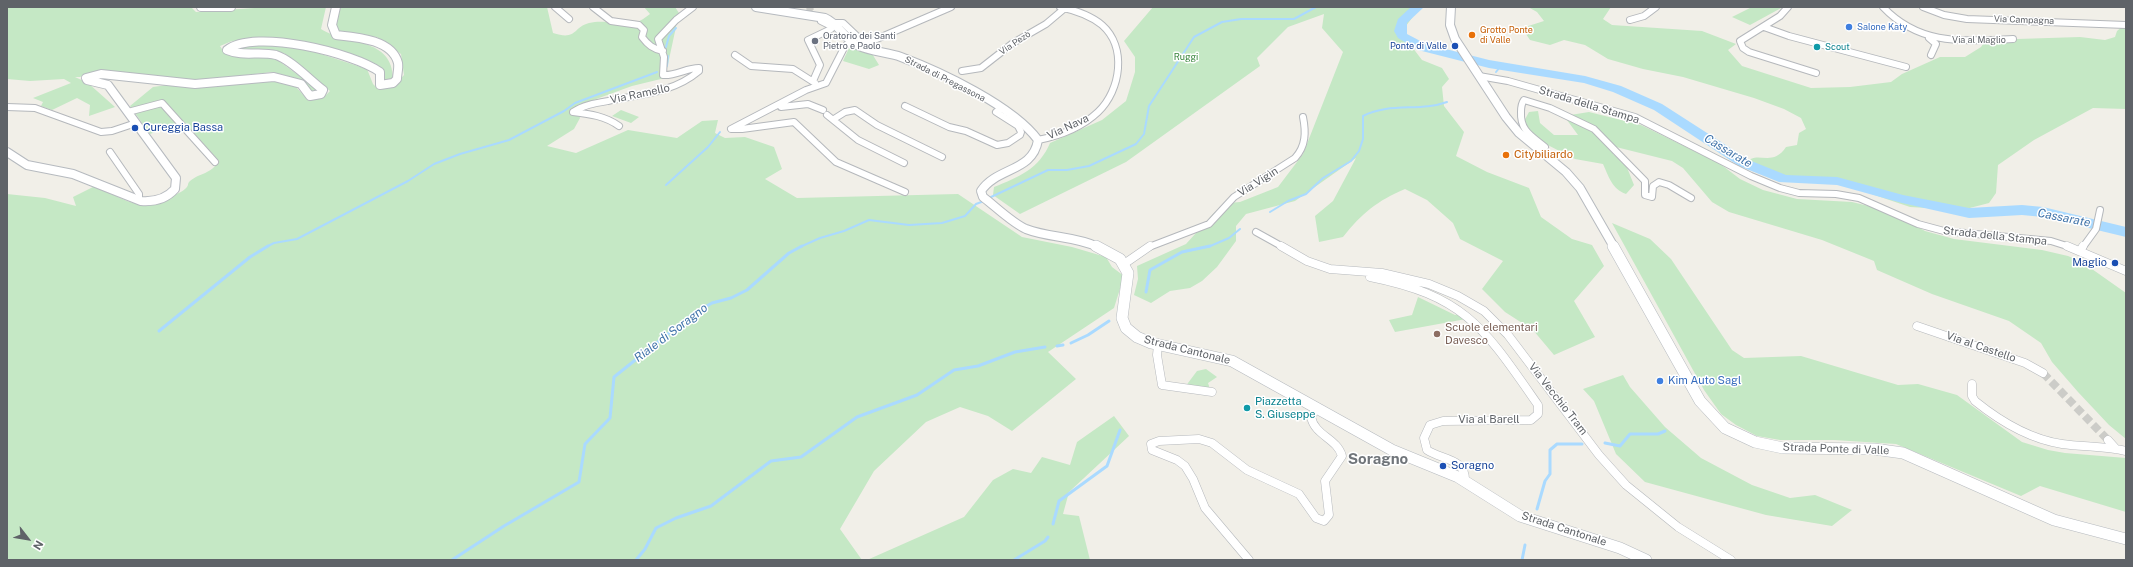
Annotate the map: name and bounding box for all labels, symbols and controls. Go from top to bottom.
street label: Via Campagna [1994,14,2054,26]
marker: Salone Katy [1844,22,1854,32]
place label: Salone Katy [1857,22,1907,32]
place label: Grotto Ponte di Valle [1480,25,1533,46]
street label: Via Pezò [997,29,1033,57]
marker: Grotto Ponte di Valle [1467,30,1477,40]
place label: Oratorio dei Santi Pietro e Paolo [823,31,896,52]
street label: Via al Maglio [1952,35,2006,45]
marker: Oratorio dei Santi Pietro e Paolo [810,36,820,46]
place label: Ponte di Valle [1390,41,1447,51]
marker: Ponte di Valle [1450,41,1460,51]
marker: Scout [1812,42,1822,52]
place label: Scout [1825,42,1850,52]
park label: Ruggi [1174,52,1198,62]
street label: Strada di Pregassona [903,54,987,104]
street label: Via Ramello [609,81,671,107]
street label: Strada della Stampa [1537,83,1641,127]
street label: Via Nava [1045,112,1091,142]
place label: Cureggia Bassa [143,121,223,135]
marker: Cureggia Bassa [130,123,140,133]
water label: Cassarate [1701,131,1755,171]
place label: Citybiliardo [1514,148,1573,162]
marker: Citybiliardo [1501,150,1511,160]
street label: Via Vigìn [1235,165,1281,199]
water label: Cassarate [2036,206,2092,230]
street label: Strada della Stampa [1942,224,2048,248]
place label: Maglio [2072,256,2107,270]
marker: Maglio [2110,258,2120,268]
water label: Riale di Soragno [631,301,711,365]
place label: Scuole elementari Davesco [1445,321,1538,347]
marker: Scuole elementari Davesco [1432,329,1442,339]
street label: Via al Castello [1944,329,2018,365]
street label: Strada Cantonale [1142,333,1232,367]
street label: Via Vecchio Tram [1526,360,1590,438]
place label: Kim Auto Sagl [1668,374,1741,388]
marker: Kim Auto Sagl [1655,376,1665,386]
place label: Piazzetta S. Giuseppe [1255,395,1316,421]
marker: Piazzetta S. Giuseppe [1242,403,1252,413]
street label: Via al Barell [1458,413,1520,427]
street label: Strada Ponte di Valle [1782,441,1890,457]
district label: Soragno [1348,450,1408,468]
place label: Soragno [1451,459,1494,473]
marker: Soragno [1438,461,1448,471]
street label: Strada Cantonale [1520,509,1608,549]
north arrow [8,519,48,559]
text: N [31,538,46,552]

